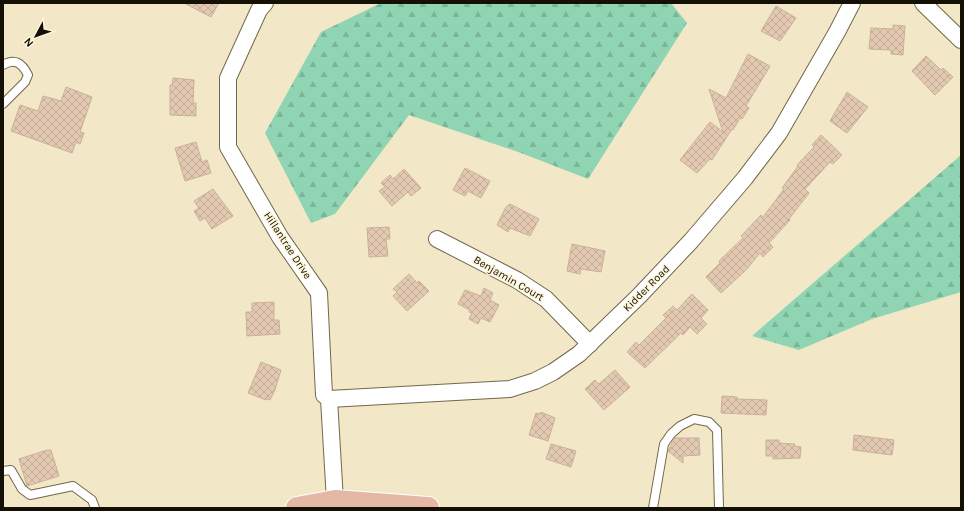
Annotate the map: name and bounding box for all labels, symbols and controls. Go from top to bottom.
north arrow [16,16,56,56]
text: N [21,35,36,49]
street label: Hillantrae Drive [261,209,314,282]
street label: Benjamin Court [471,253,546,304]
street label: Kidder Road [620,262,672,314]

